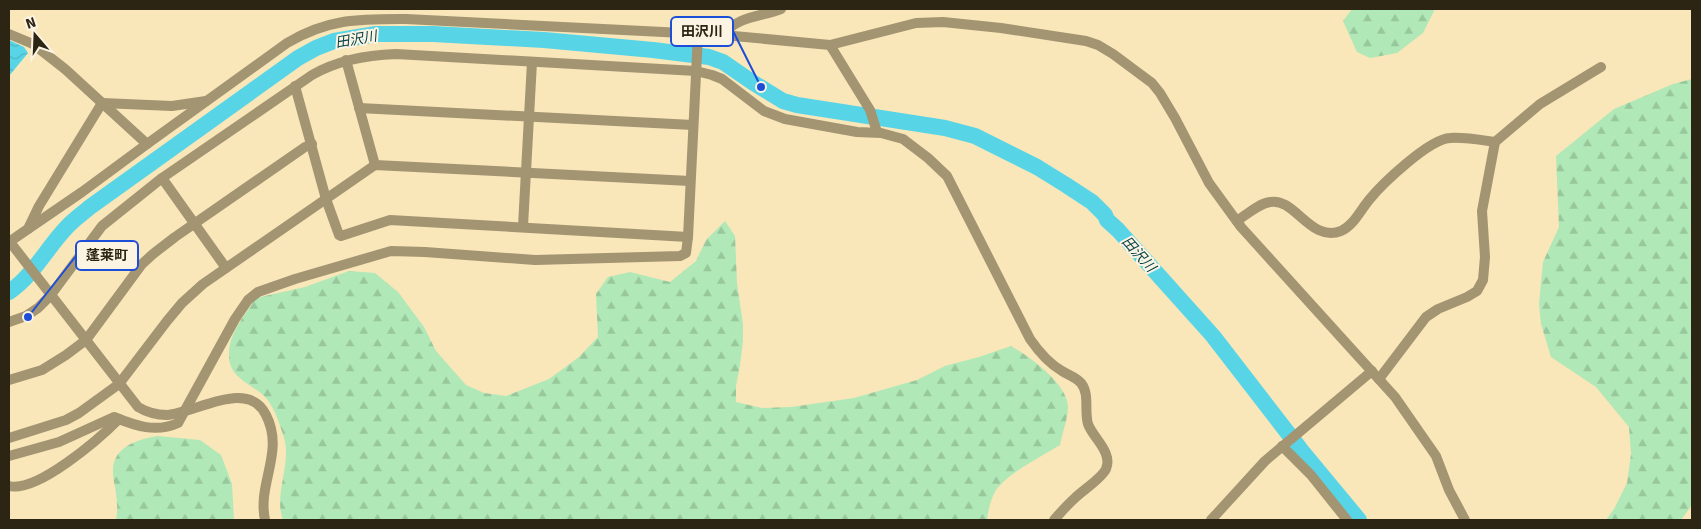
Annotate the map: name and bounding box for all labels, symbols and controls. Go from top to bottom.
north arrow [10,10,60,60]
text: N [24,14,38,33]
callout: 田沢川 [671,17,733,46]
text: 田沢川 [681,23,723,40]
water label: 田沢川 [334,27,380,52]
water label: 田沢川 [1118,233,1160,277]
callout: 蓬莱町 [76,241,138,270]
text: 蓬莱町 [86,247,128,264]

